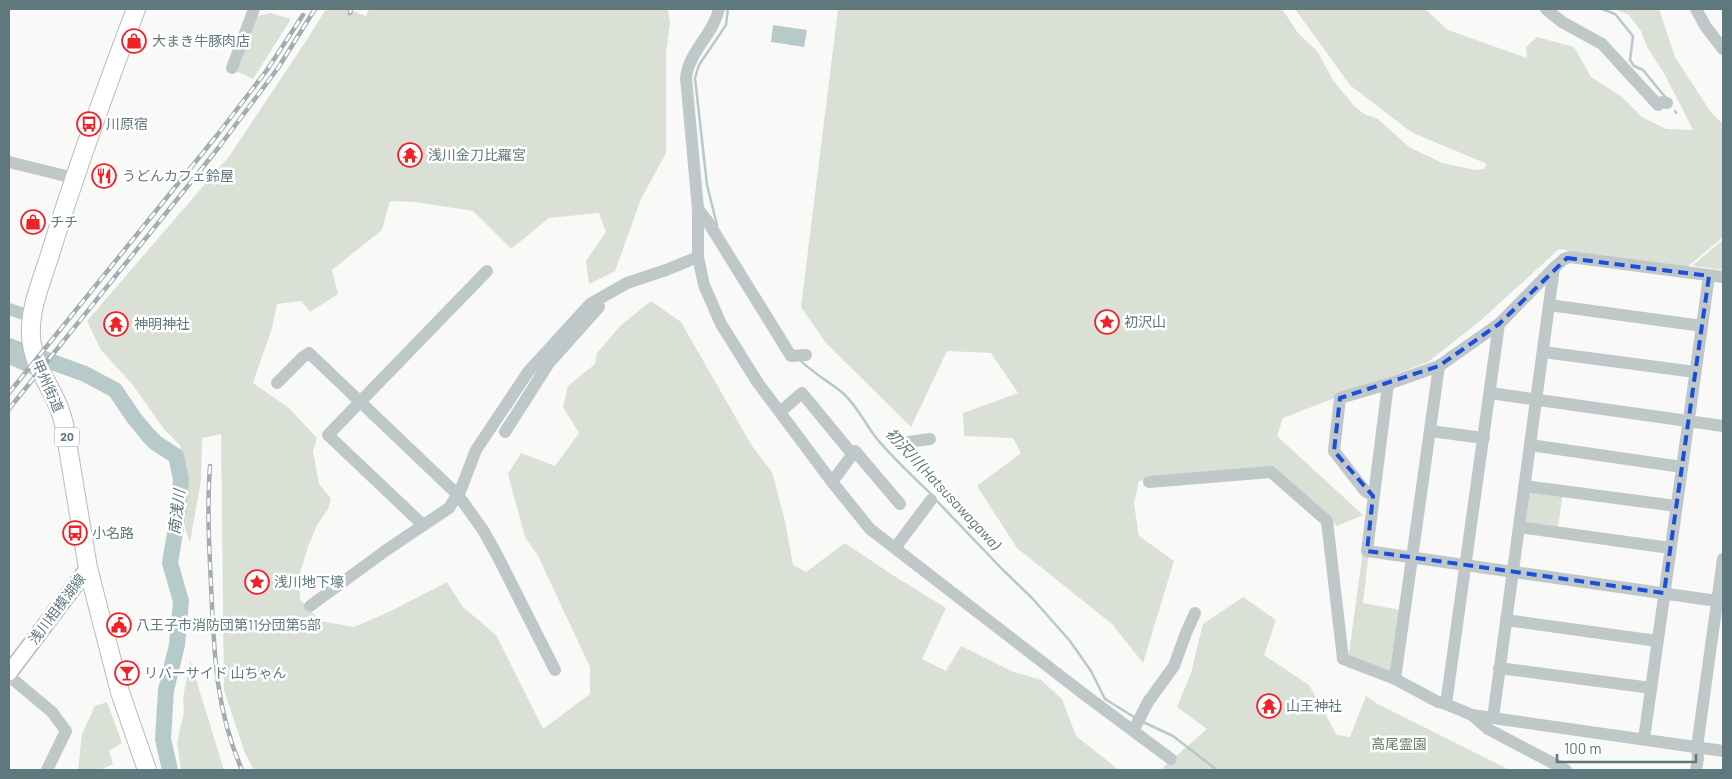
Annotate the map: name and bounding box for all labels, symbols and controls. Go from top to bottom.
shop icon: 大まき牛豚肉店 [121,28,147,54]
place label: 大まき牛豚肉店 [152,32,250,49]
bus stop icon: 川原宿 [76,111,102,137]
place label: 川原宿 [106,115,148,132]
temple icon: 浅川金刀比羅宮 [397,142,423,168]
place label: 浅川金刀比羅宮 [428,146,526,163]
restaurant icon: うどんカフェ鈴屋 [91,163,117,189]
place label: うどんカフェ鈴屋 [122,167,234,184]
shop icon: チチ [20,209,46,235]
place label: チチ [50,213,78,230]
place icon: 初沢山 [1094,309,1120,335]
temple icon: 神明神社 [103,311,129,337]
place label: 初沢山 [1124,313,1166,330]
place label: 神明神社 [134,315,190,332]
street label: 甲州街道 [29,357,68,415]
water label: 初沢川 (Hatsusawagawa) [883,424,1006,554]
road number: 20 [54,428,80,447]
water label: 南浅川 [164,486,188,535]
bus stop icon: 小名路 [62,520,88,546]
place label: 小名路 [92,524,134,541]
place icon: 浅川地下壕 [244,569,270,595]
street label: 浅川相模湖線 [25,570,89,647]
place label: 浅川地下壕 [274,573,344,590]
public building icon: 八王子市消防団第11分団第5部 [106,612,132,638]
place label: 八王子市消防団第11分団第5部 [136,616,321,633]
bar icon: リバーサイド 山ちゃん [114,660,140,686]
place label: リバーサイド 山ちゃん [144,664,287,681]
temple icon: 山王神社 [1256,693,1282,719]
place label: 山王神社 [1286,697,1342,714]
scale bar [1557,732,1696,764]
park label: 高尾霊園 [1371,735,1427,752]
text: 100 m [1564,739,1602,757]

